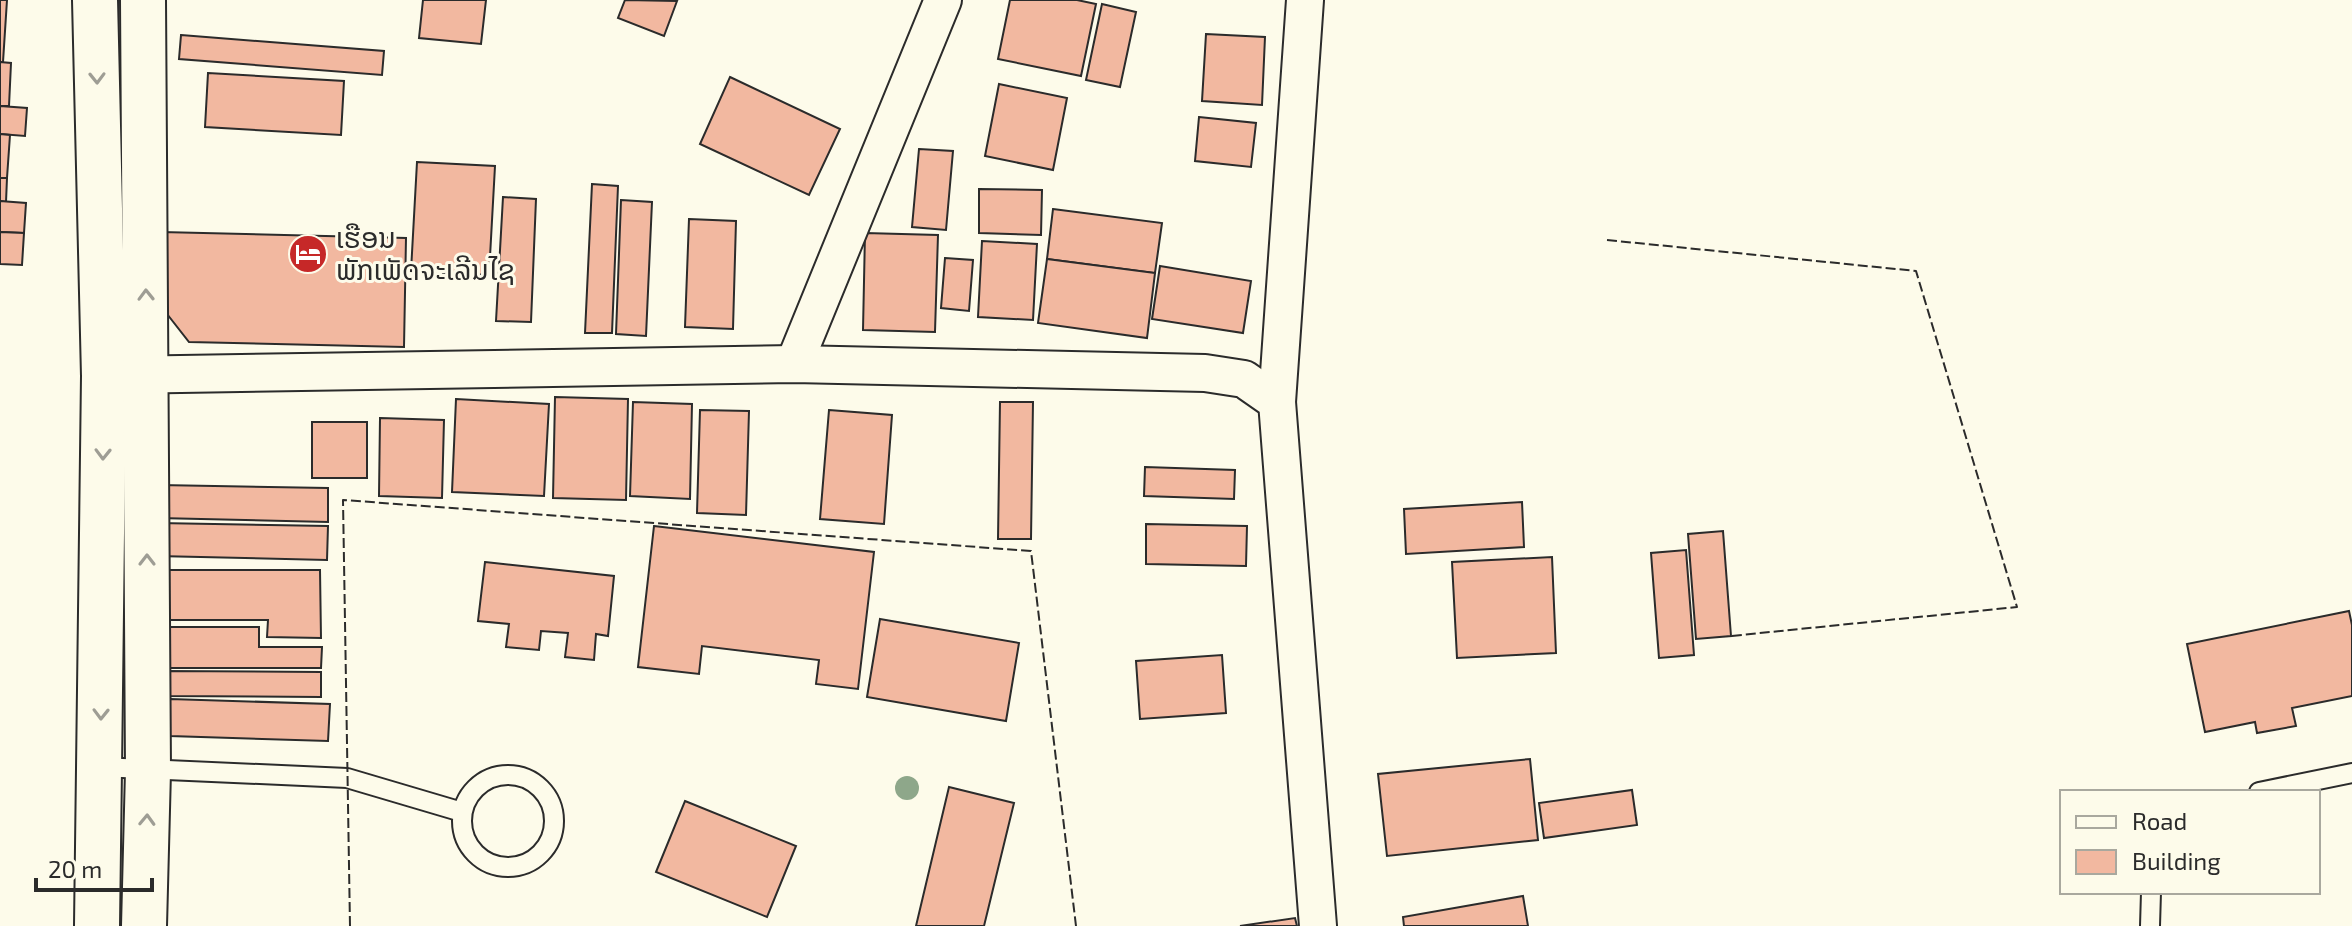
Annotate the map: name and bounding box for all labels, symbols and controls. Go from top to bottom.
one-way arrow [88,72,106,85]
place label: ເຮືອນ ພັກເພັດຈະເລີນໄຊ [336,220,515,286]
hotel icon: ເຮືອນ ພັກເພັດຈະເລີນໄຊ [287,233,329,275]
one-way arrow [137,288,155,301]
one-way arrow [95,448,112,461]
one-way arrow [138,553,156,566]
one-way arrow [92,708,110,721]
legend [2060,790,2320,894]
text: Road [2132,806,2187,835]
one-way arrow [138,813,155,826]
scale bar [36,842,152,892]
text: Building [2132,846,2221,875]
text: 20 m [48,854,102,883]

